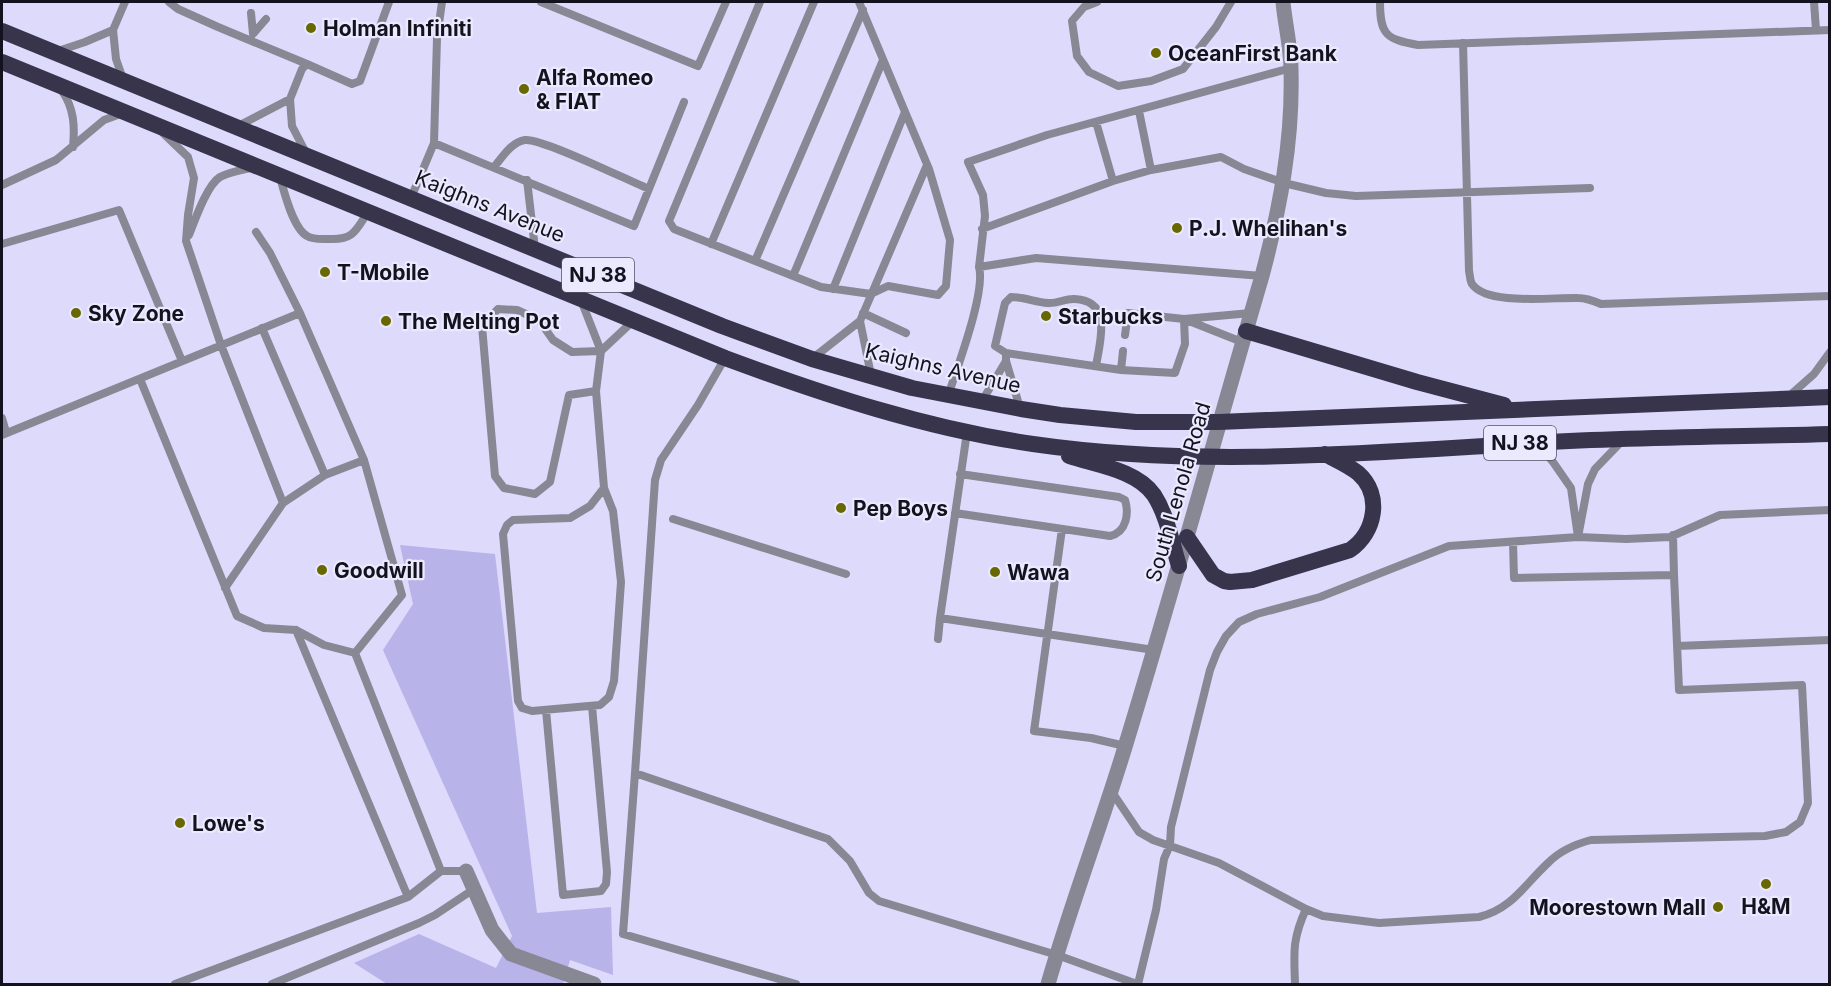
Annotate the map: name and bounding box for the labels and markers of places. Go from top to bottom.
place label: Holman Infiniti [323,16,472,41]
marker: Holman Infiniti [304,21,318,35]
place label: OceanFirst Bank [1168,41,1338,66]
marker: OceanFirst Bank [1149,46,1163,60]
place label: Alfa Romeo & FIAT [536,65,654,114]
marker: Alfa Romeo & FIAT [517,82,531,96]
place label: P.J. Whelihan's [1189,216,1347,241]
marker: P.J. Whelihan's [1170,221,1184,235]
place label: T-Mobile [337,260,429,285]
marker: T-Mobile [318,265,332,279]
place label: Sky Zone [88,301,184,326]
place label: Starbucks [1058,304,1163,329]
marker: Sky Zone [69,306,83,320]
place label: The Melting Pot [398,309,560,334]
marker: Starbucks [1039,309,1053,323]
marker: The Melting Pot [379,314,393,328]
place label: Pep Boys [853,496,948,521]
marker: Pep Boys [834,501,848,515]
place label: Goodwill [334,558,424,583]
place label: Wawa [1007,560,1070,585]
marker: Goodwill [315,563,329,577]
marker: Wawa [988,565,1002,579]
place label: Lowe's [192,811,265,836]
marker: Lowe's [173,816,187,830]
marker: H&M [1759,877,1773,891]
place label: H&M [1741,894,1791,919]
place label: Moorestown Mall [1529,895,1706,920]
marker: Moorestown Mall [1711,900,1725,914]

